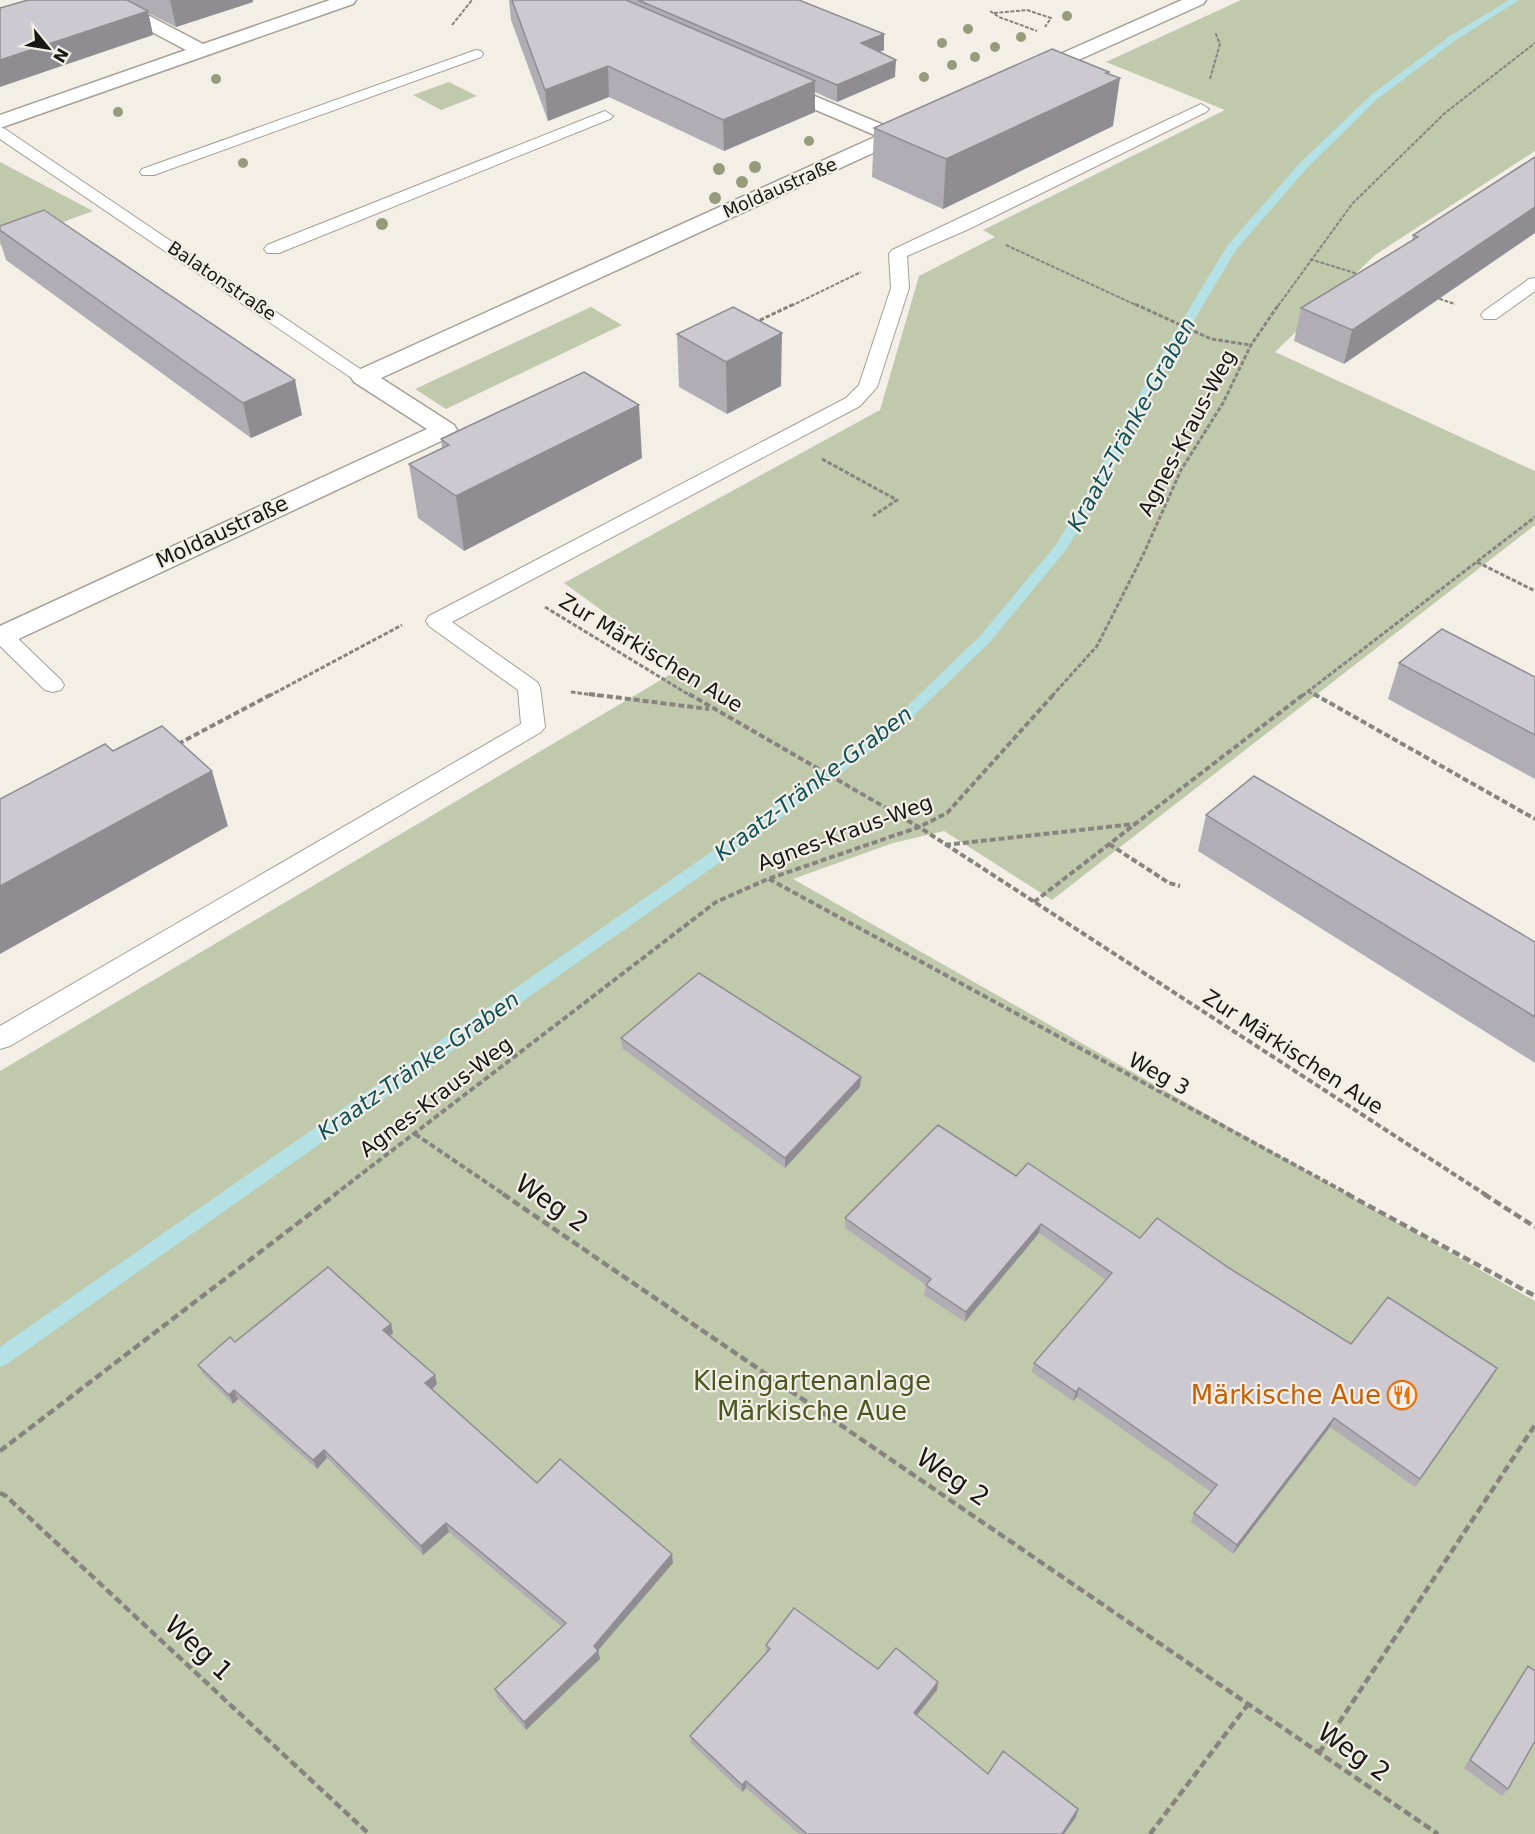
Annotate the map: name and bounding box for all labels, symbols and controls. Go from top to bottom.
north arrow [18,18,78,78]
text: N [49,45,72,66]
street label: Moldaustraße [719,153,840,222]
street label: Balatonstraße [164,237,280,325]
water label: Kraatz-Tränke-Graben [1062,313,1201,535]
street label: Agnes-Kraus-Weg [1133,346,1241,520]
street label: Moldaustraße [152,491,292,573]
street label: Zur Märkischen Aue [555,589,747,717]
water label: Kraatz-Tränke-Graben [710,701,917,866]
street label: Agnes-Kraus-Weg [754,790,936,876]
street label: Zur Märkischen Aue [1198,985,1388,1119]
water label: Kraatz-Tränke-Graben [313,986,524,1145]
street label: Agnes-Kraus-Weg [355,1032,517,1162]
street label: Weg 3 [1124,1048,1194,1100]
street label: Weg 2 [510,1168,594,1238]
park label: Kleingartenanlage Märkische Aue [693,1366,931,1426]
restaurant icon: Märkische Aue [1386,1379,1418,1411]
place label: Märkische Aue [1191,1380,1381,1410]
street label: Weg 2 [911,1442,995,1512]
street label: Weg 1 [159,1609,239,1687]
street label: Weg 2 [1312,1716,1396,1788]

